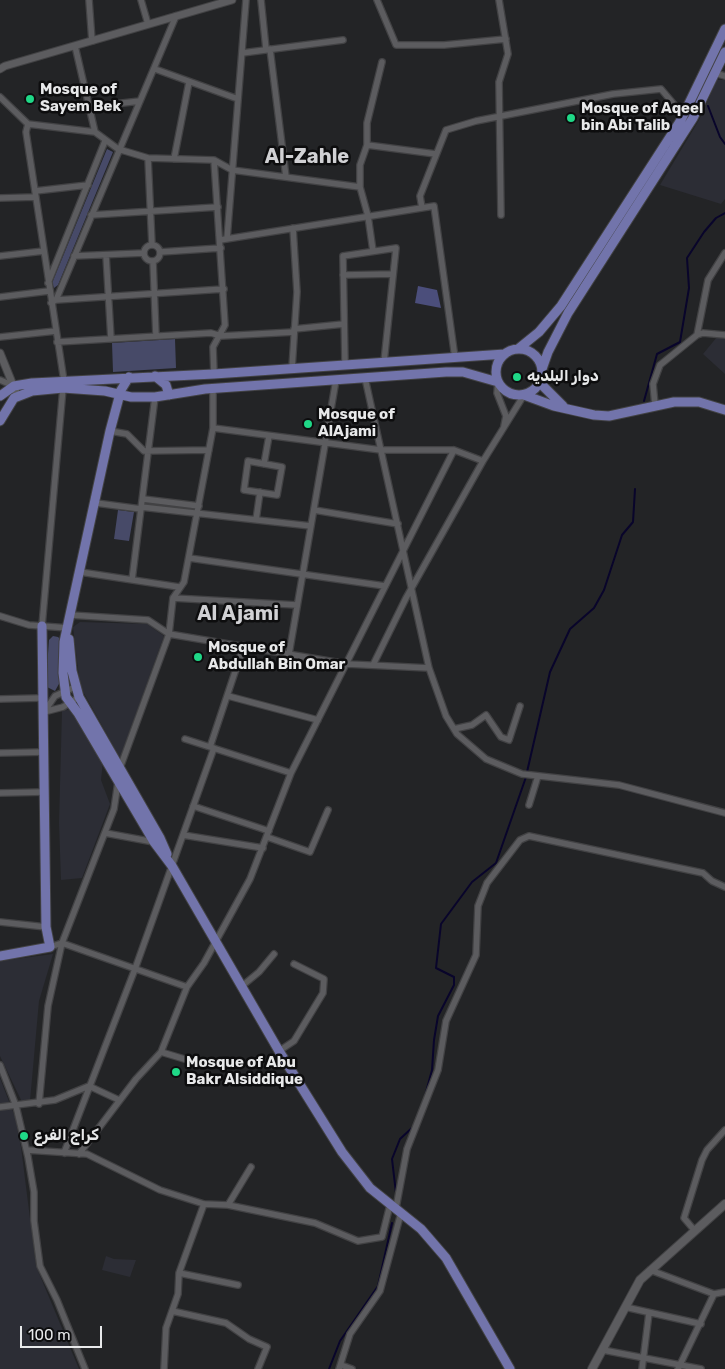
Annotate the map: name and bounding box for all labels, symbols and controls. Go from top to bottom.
place label: Mosque of Sayem Bek [40,81,121,116]
marker: Mosque of Sayem Bek [24,93,36,105]
place label: Mosque of Aqeel bin Abi Talib [581,100,703,135]
marker: Mosque of Aqeel bin Abi Talib [565,112,577,124]
district label: Al-Zahle [265,145,349,169]
place label: دوار البلديه [527,368,599,386]
marker: دوار البلديه [511,371,523,383]
place label: Mosque of AlAjami [318,406,395,441]
marker: Mosque of AlAjami [302,418,314,430]
district label: Al Ajami [197,602,279,626]
place label: Mosque of Abdullah Bin Omar [208,639,345,674]
marker: Mosque of Abdullah Bin Omar [192,651,204,663]
place label: Mosque of Abu Bakr Alsiddique [186,1054,303,1089]
marker: Mosque of Abu Bakr Alsiddique [170,1066,182,1078]
place label: كراج الفرع [34,1127,99,1145]
marker: كراج الفرع [18,1130,30,1142]
scale bar [22,1316,105,1348]
text: 100 m [28,1326,70,1344]

